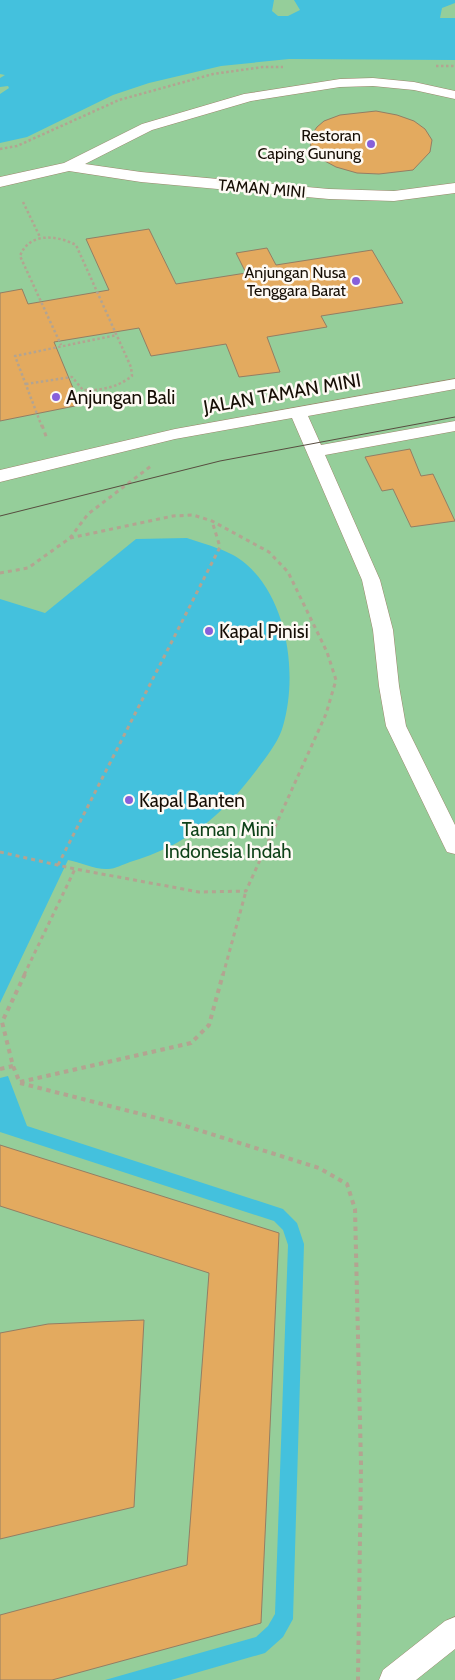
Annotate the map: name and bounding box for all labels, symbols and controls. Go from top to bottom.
place label: Restoran Caping Gunung [257,126,362,163]
marker: Restoran Caping Gunung [365,138,377,150]
street label: TAMAN MINI [218,175,306,202]
place label: Anjungan Nusa Tenggara Barat [245,263,347,300]
marker: Anjungan Nusa Tenggara Barat [350,275,362,287]
street label: JALAN TAMAN MINI [201,368,363,419]
place label: Anjungan Bali [66,386,175,409]
marker: Anjungan Bali [50,391,62,403]
place label: Kapal Pinisi [219,620,309,643]
marker: Kapal Pinisi [203,625,215,637]
place label: Kapal Banten [139,789,245,812]
marker: Kapal Banten [123,794,135,806]
park label: Taman Mini Indonesia Indah [164,818,292,863]

